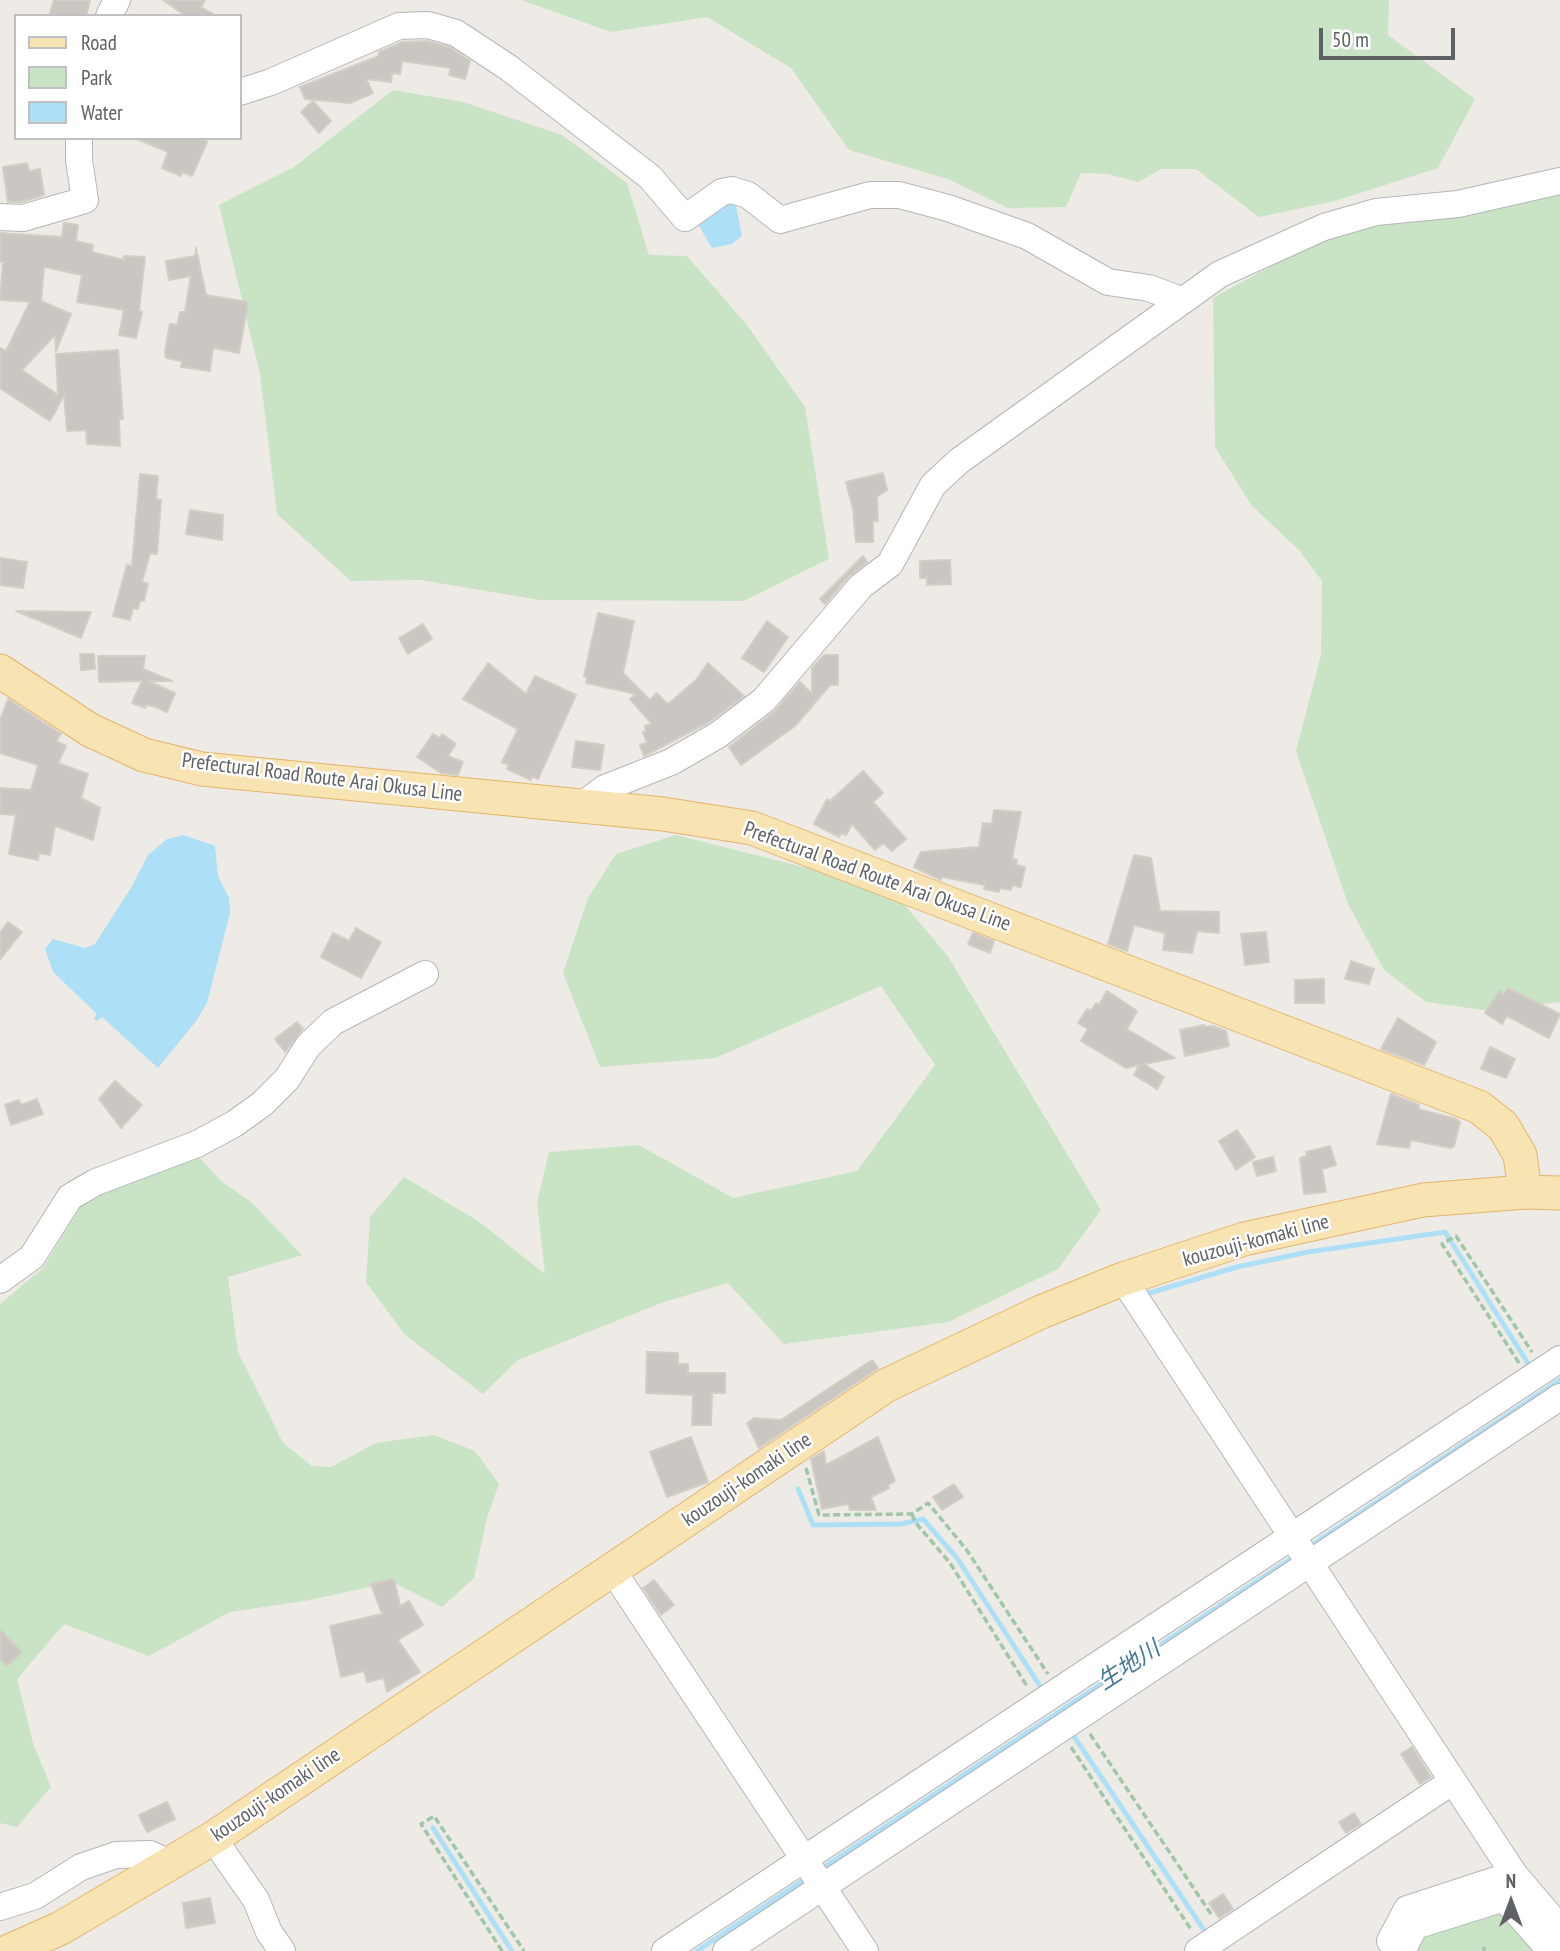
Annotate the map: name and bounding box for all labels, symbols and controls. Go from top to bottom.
legend [14,14,242,140]
scale bar [1322,14,1458,58]
text: 50 m [1332,26,1369,53]
text: Road [81,29,117,56]
text: Park [81,64,112,91]
text: Water [81,99,123,126]
street label: Prefectural Road Route Arai Okusa Line [180,748,464,808]
street label: Prefectural Road Route Arai Okusa Line [740,817,1014,937]
street label: kouzouji-komaki line [1180,1209,1332,1273]
street label: kouzouji-komaki line [678,1428,816,1532]
water label: 生地川 [1093,1636,1165,1696]
street label: kouzouji-komaki line [207,1743,345,1847]
north arrow [1476,1867,1546,1937]
text: N [1506,1869,1516,1893]

